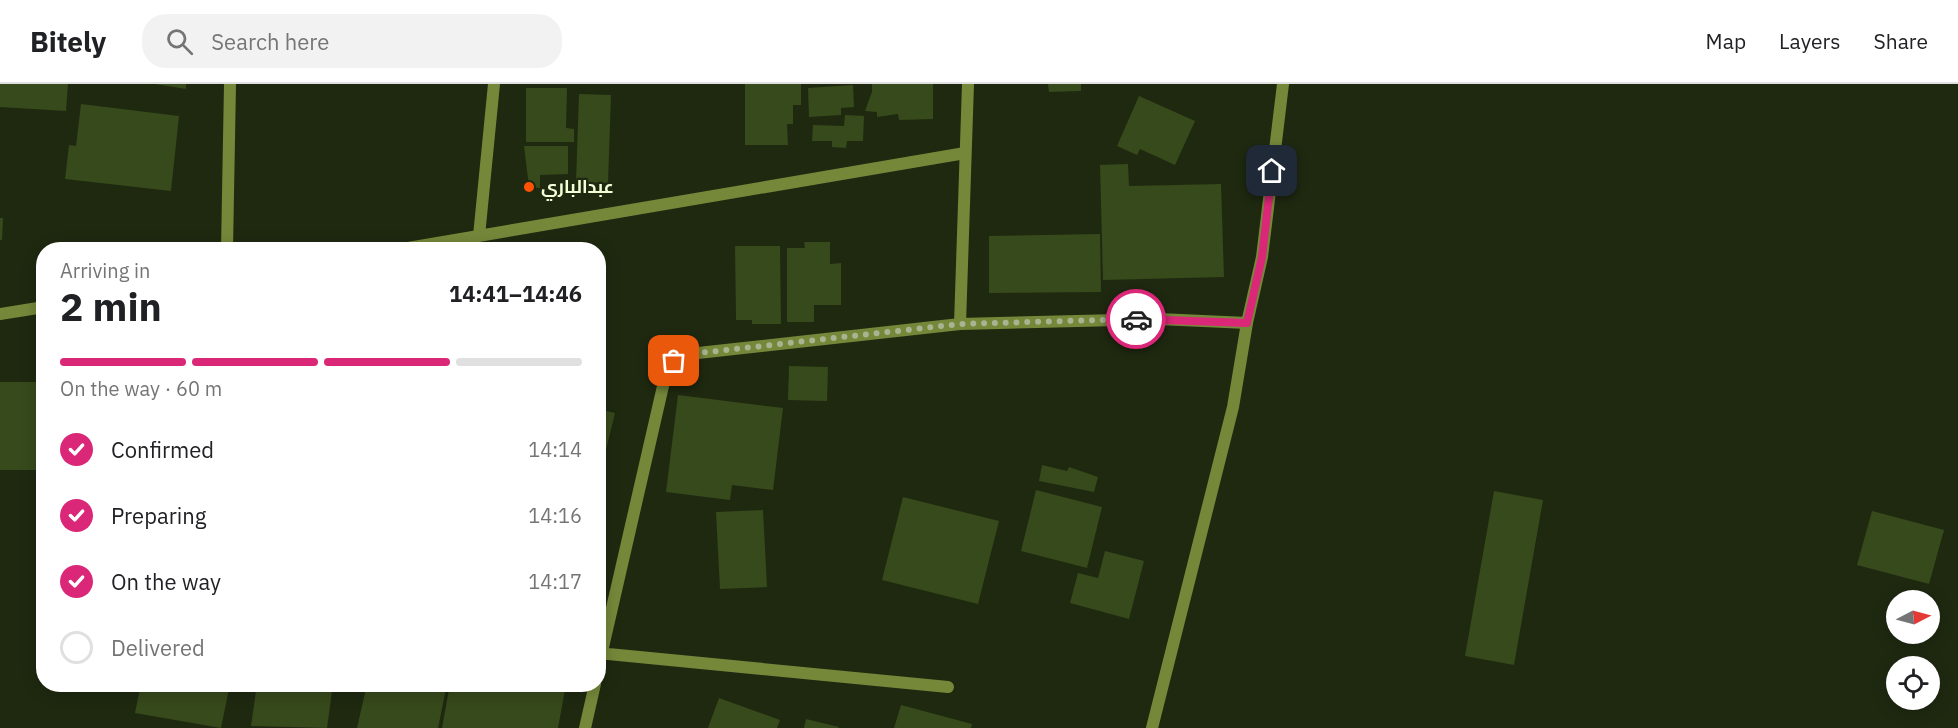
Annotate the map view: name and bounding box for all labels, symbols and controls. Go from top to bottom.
search box [142,14,562,68]
text: Bitely [30,23,106,60]
icon: search [163,25,196,58]
text: Search here [211,27,329,56]
text: Map [1706,27,1746,55]
text: Layers [1779,27,1841,55]
text: Share [1874,27,1928,55]
pin [1246,145,1297,196]
icon: home [1255,154,1288,187]
place label: عبدالباري [541,175,614,201]
marker: عبدالباري [522,180,536,194]
text: Arriving in [60,257,150,284]
text: 14:41–14:46 [449,279,582,308]
text: 2 min [60,281,162,332]
courier [1106,289,1166,349]
icon: car [1120,303,1153,336]
pin [648,335,699,386]
icon: bag [657,344,690,377]
text: On the way · 60 m [60,375,222,402]
icon: check [60,433,93,466]
text: Confirmed [111,435,214,464]
text: 14:14 [528,436,582,463]
icon: check [60,499,93,532]
text: Preparing [111,501,206,530]
text: 14:16 [528,502,582,529]
icon: check [60,565,93,598]
text: On the way [111,567,221,596]
text: 14:17 [528,568,582,595]
north arrow [1886,590,1940,644]
map controls [1886,590,1940,710]
text: Delivered [111,633,205,662]
button: locate [1886,656,1940,710]

